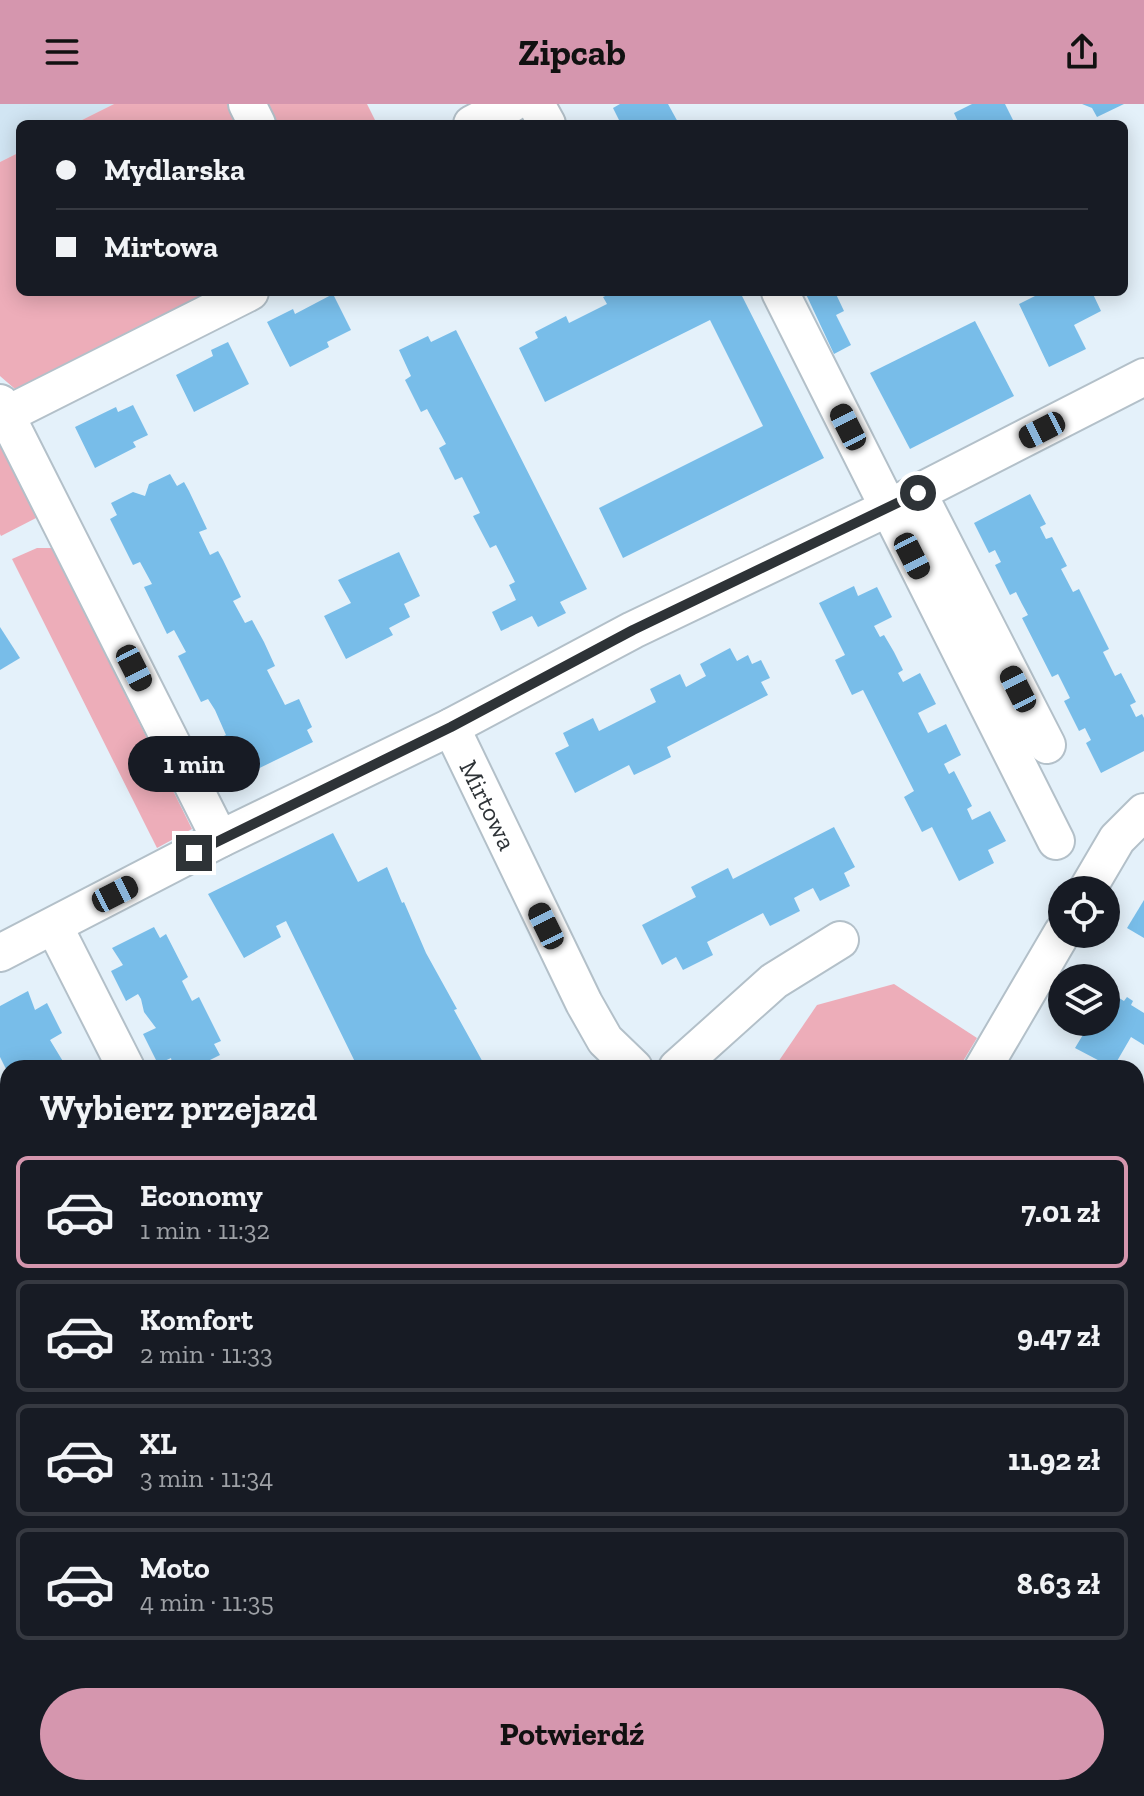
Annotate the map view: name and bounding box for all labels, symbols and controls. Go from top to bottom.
icon: menu [40,30,84,74]
icon: share [1060,30,1104,74]
text: Zipcab [518,31,626,74]
text: Mydlarska [104,152,245,188]
text: Mirtowa [104,229,218,265]
car [826,400,870,454]
car [1015,408,1069,452]
route start [900,475,936,511]
car [890,529,934,583]
car [112,641,156,695]
car [996,662,1040,716]
callout: 1 min [128,737,260,793]
text: 1 min [163,748,225,780]
street label: Mirtowa [453,755,524,856]
route end [176,835,212,871]
car [88,872,142,916]
map controls [1048,876,1120,1036]
button: locate [1048,876,1120,948]
car [525,899,567,953]
button: layers [1048,964,1120,1036]
text: Wybierz przejazd [40,1086,317,1129]
icon: car [44,1176,116,1248]
text: Economy [140,1178,263,1214]
text: 7.01 zł [1021,1194,1100,1230]
text: 1 min · 11:32 [140,1214,270,1246]
icon: car [44,1300,116,1372]
text: Komfort [140,1302,253,1338]
text: 9.47 zł [1017,1318,1100,1354]
text: 2 min · 11:33 [140,1338,273,1370]
icon: car [44,1424,116,1496]
text: XL [140,1426,177,1462]
text: 11.92 zł [1008,1442,1100,1478]
text: 3 min · 11:34 [140,1462,273,1494]
icon: car [44,1548,116,1620]
text: Moto [140,1550,210,1586]
text: 8.63 zł [1017,1566,1100,1602]
text: 4 min · 11:35 [140,1586,274,1618]
button: Potwierdź [40,1688,1104,1780]

